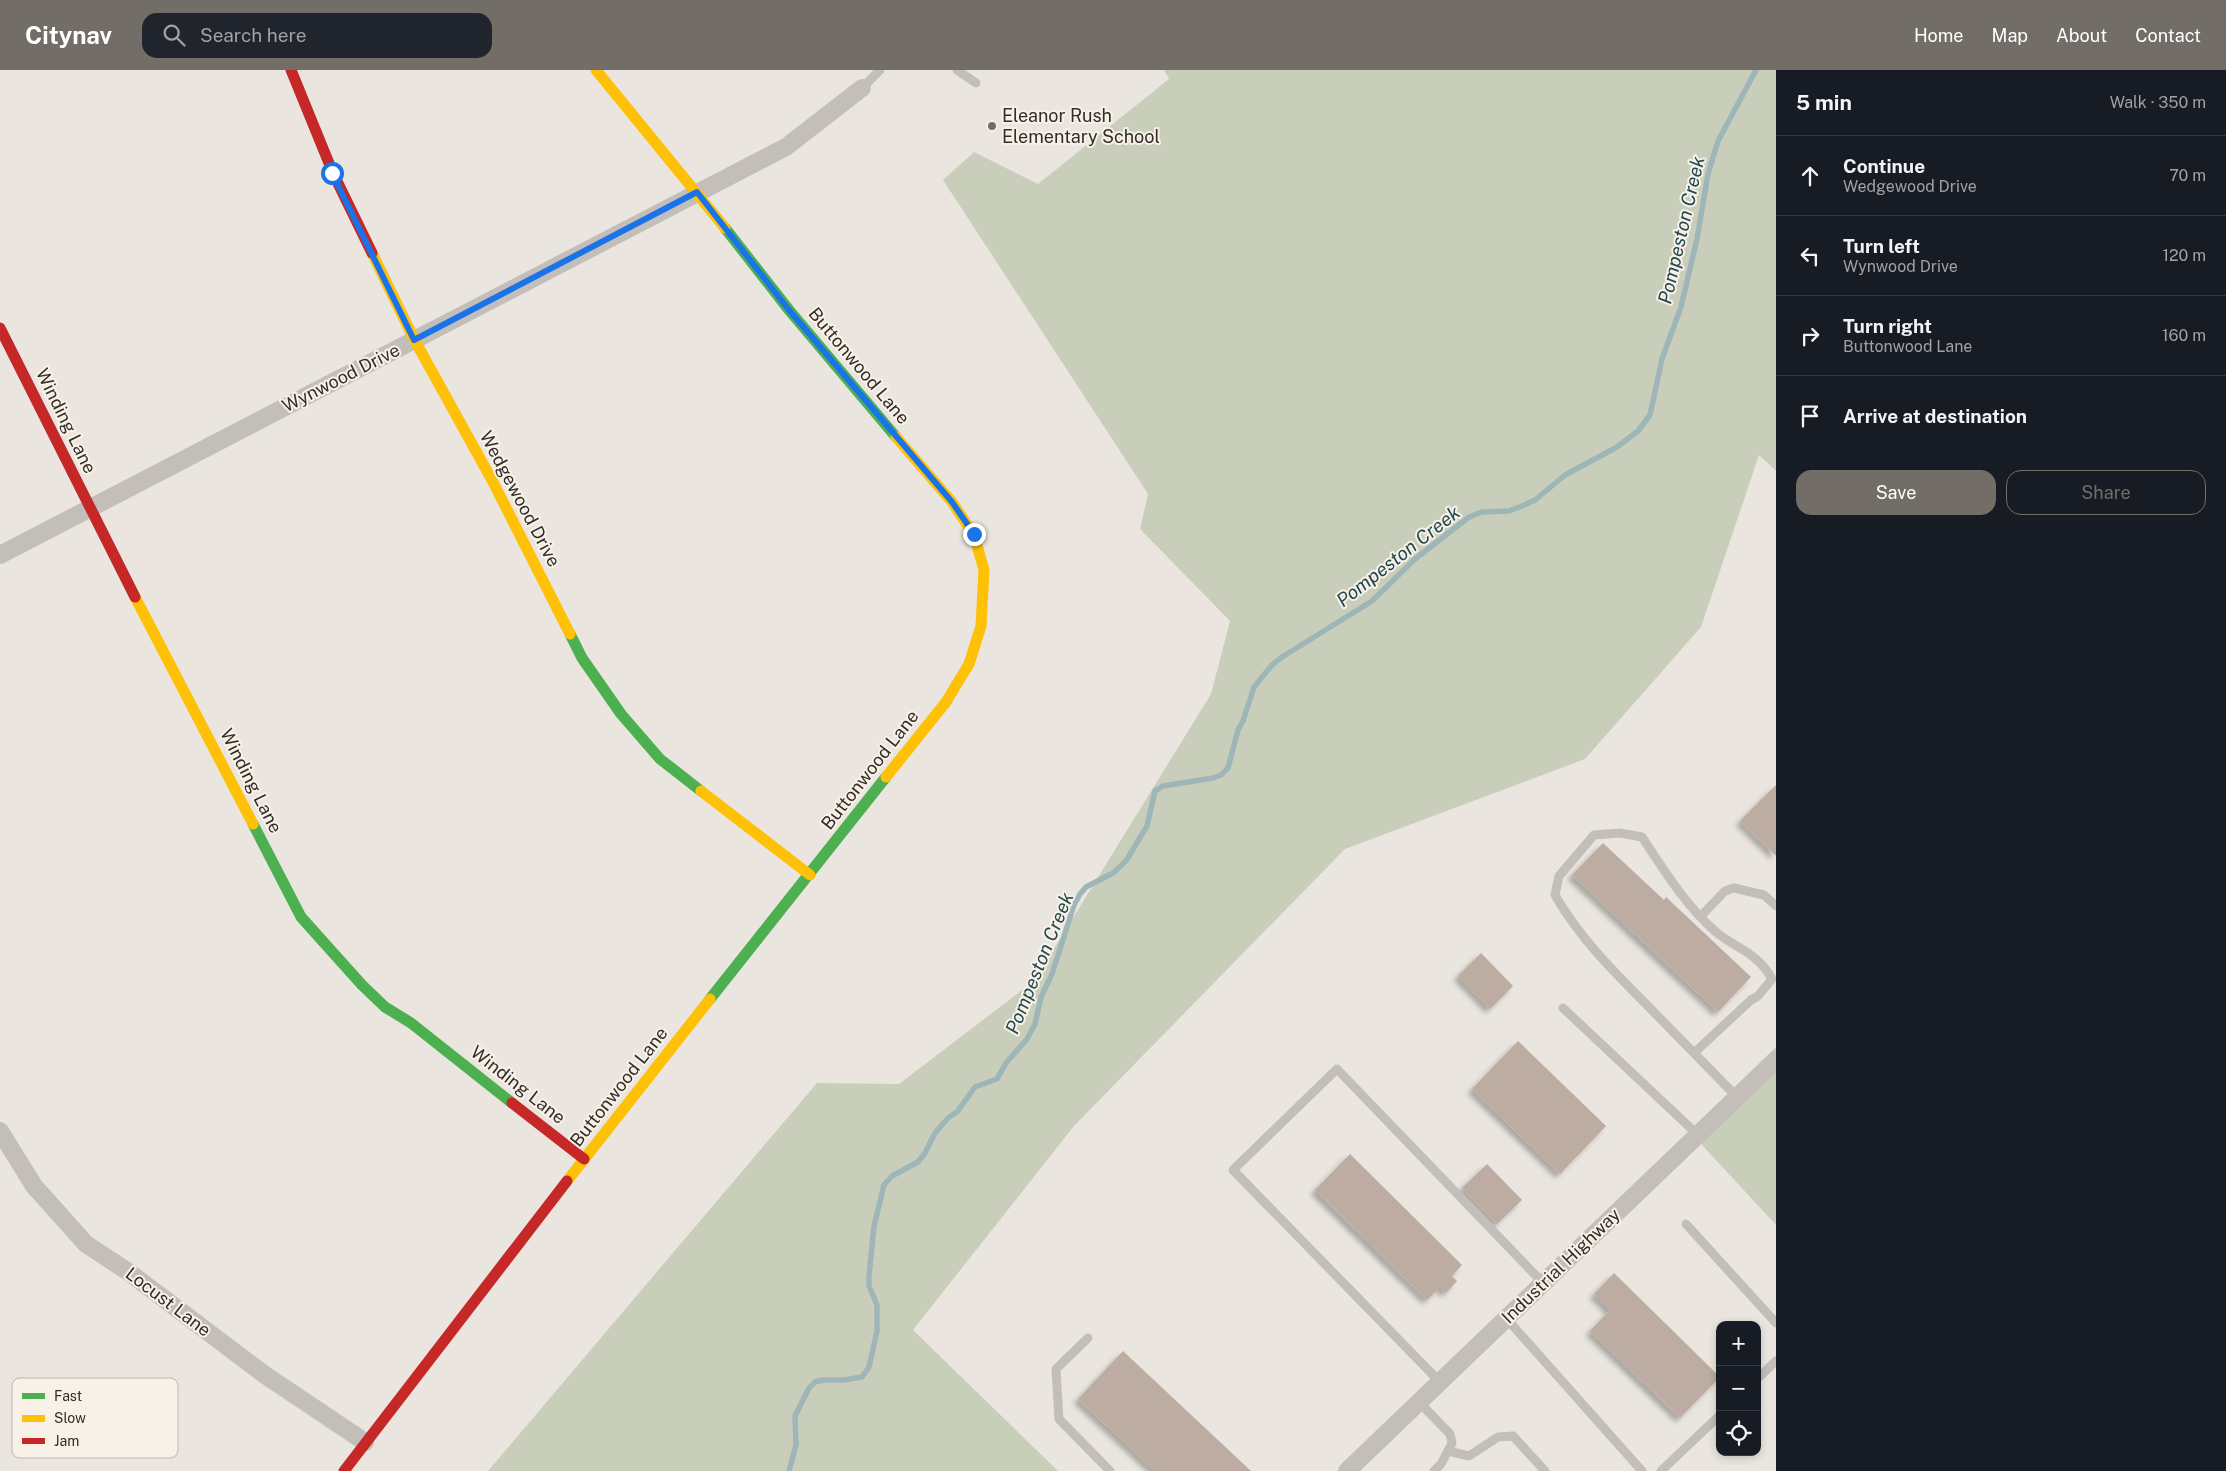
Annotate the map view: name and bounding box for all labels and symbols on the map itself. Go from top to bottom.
place label: Eleanor Rush Elementary School [1002,105,1160,147]
marker: Eleanor Rush Elementary School [986,120,998,132]
water label: Pompeston Creek [1653,153,1709,306]
route start [321,162,344,185]
street label: Buttonwood Lane [805,303,914,428]
street label: Wynwood Drive [278,339,403,416]
street label: Winding Lane [32,365,101,477]
street label: Wedgewood Drive [476,427,565,570]
water label: Pompeston Creek [1332,500,1465,611]
route end [963,523,986,546]
street label: Buttonwood Lane [817,706,923,834]
street label: Winding Lane [216,725,287,836]
water label: Pompeston Creek [1001,888,1078,1037]
street label: Buttonwood Lane [566,1023,672,1151]
street label: Winding Lane [467,1041,570,1128]
street label: Industrial Highway [1497,1203,1624,1328]
street label: Locust Lane [122,1263,215,1340]
legend [12,1378,178,1458]
text: Fast [54,1388,82,1404]
text: Slow [54,1410,86,1426]
text: Jam [54,1433,79,1449]

